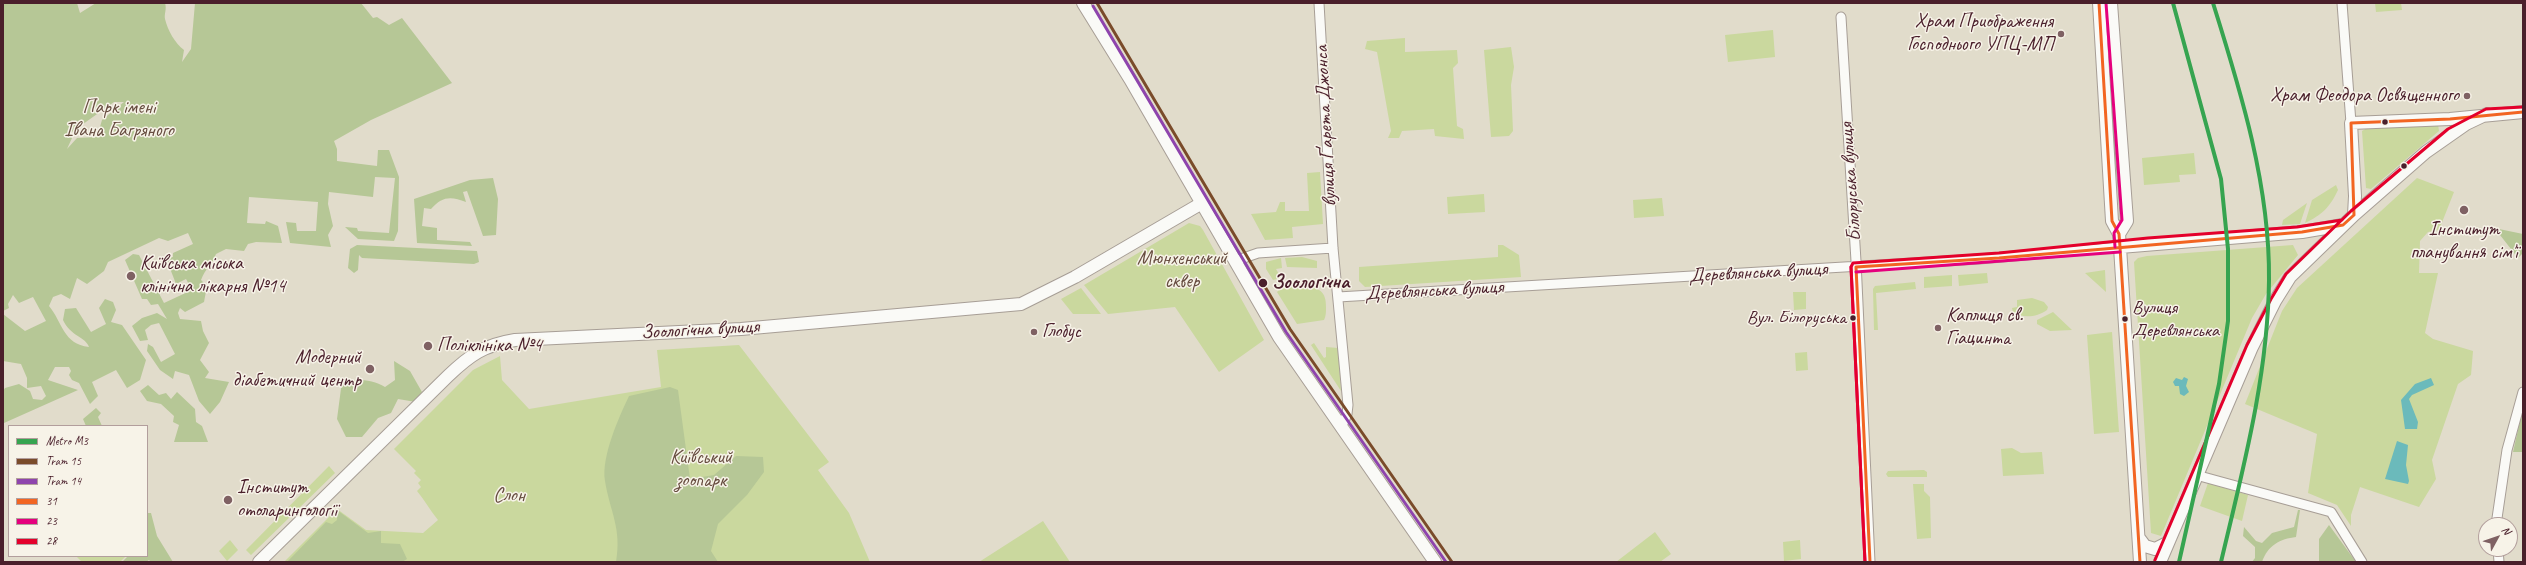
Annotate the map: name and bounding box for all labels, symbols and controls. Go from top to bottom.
place label: Храм Приображення Господнього УПЦ-МП [1907,10,2053,57]
marker: Храм Приображення Господнього УПЦ-МП [2056,29,2066,39]
street label: вулиця Ґарета Джонса [1310,45,1342,207]
place label: Храм Феодора Освященного [2270,84,2459,108]
marker: Храм Феодора Освященного [2462,91,2472,101]
park label: Парк імені Івана Багряного [64,96,174,143]
unlabelled marker [2380,117,2390,127]
street label: Білоруська вулиця [1835,122,1867,242]
unlabelled marker [2399,161,2409,171]
marker: Інститут планування сім'ї [2458,204,2470,216]
place label: Інститут планування сім'ї [2410,218,2518,265]
park label: Мюнхенський сквер [1137,247,1227,294]
place label: Київська міська клінічна лікарня №14 [140,252,286,299]
street label: Деревлянська вулиця [1688,257,1828,289]
marker: Київська міська клінічна лікарня №14 [125,270,137,282]
place label: Зоологічна [1272,271,1349,295]
street label: Деревлянська вулиця [1364,275,1504,307]
marker: Зоологічна [1257,277,1269,289]
place label: Вулиця Деревлянська [2132,297,2219,341]
place label: Каплиця св. Гіацинта [1946,304,2023,351]
place label: Вул. Білоруська [1747,307,1846,329]
marker: Вул. Білоруська [1848,313,1858,323]
marker: Вулиця Деревлянська [2120,314,2130,324]
street label: Зоологічна вулиця [640,315,760,345]
place label: Глобус [1042,320,1081,344]
marker: Каплиця св. Гіацинта [1933,323,1943,333]
marker: Глобус [1029,327,1039,337]
place label: Поліклініка №4 [437,334,542,358]
marker: Поліклініка №4 [422,340,434,352]
place label: Модерний діабетичний центр [233,346,361,393]
marker: Модерний діабетичний центр [364,363,376,375]
legend [8,425,148,557]
text: Metro M3 [46,433,88,449]
park label: Київський зоопарк [670,446,732,493]
text: Tram 15 [46,453,81,469]
text: Tram 14 [46,473,81,489]
place label: Інститут отоларингології [237,476,337,523]
park label: Слон [493,484,525,508]
text: 31 [46,493,57,509]
marker: Інститут отоларингології [222,494,234,506]
text: 23 [46,513,57,529]
north arrow [2478,517,2518,557]
text: N [2499,523,2514,537]
text: 28 [46,533,57,549]

